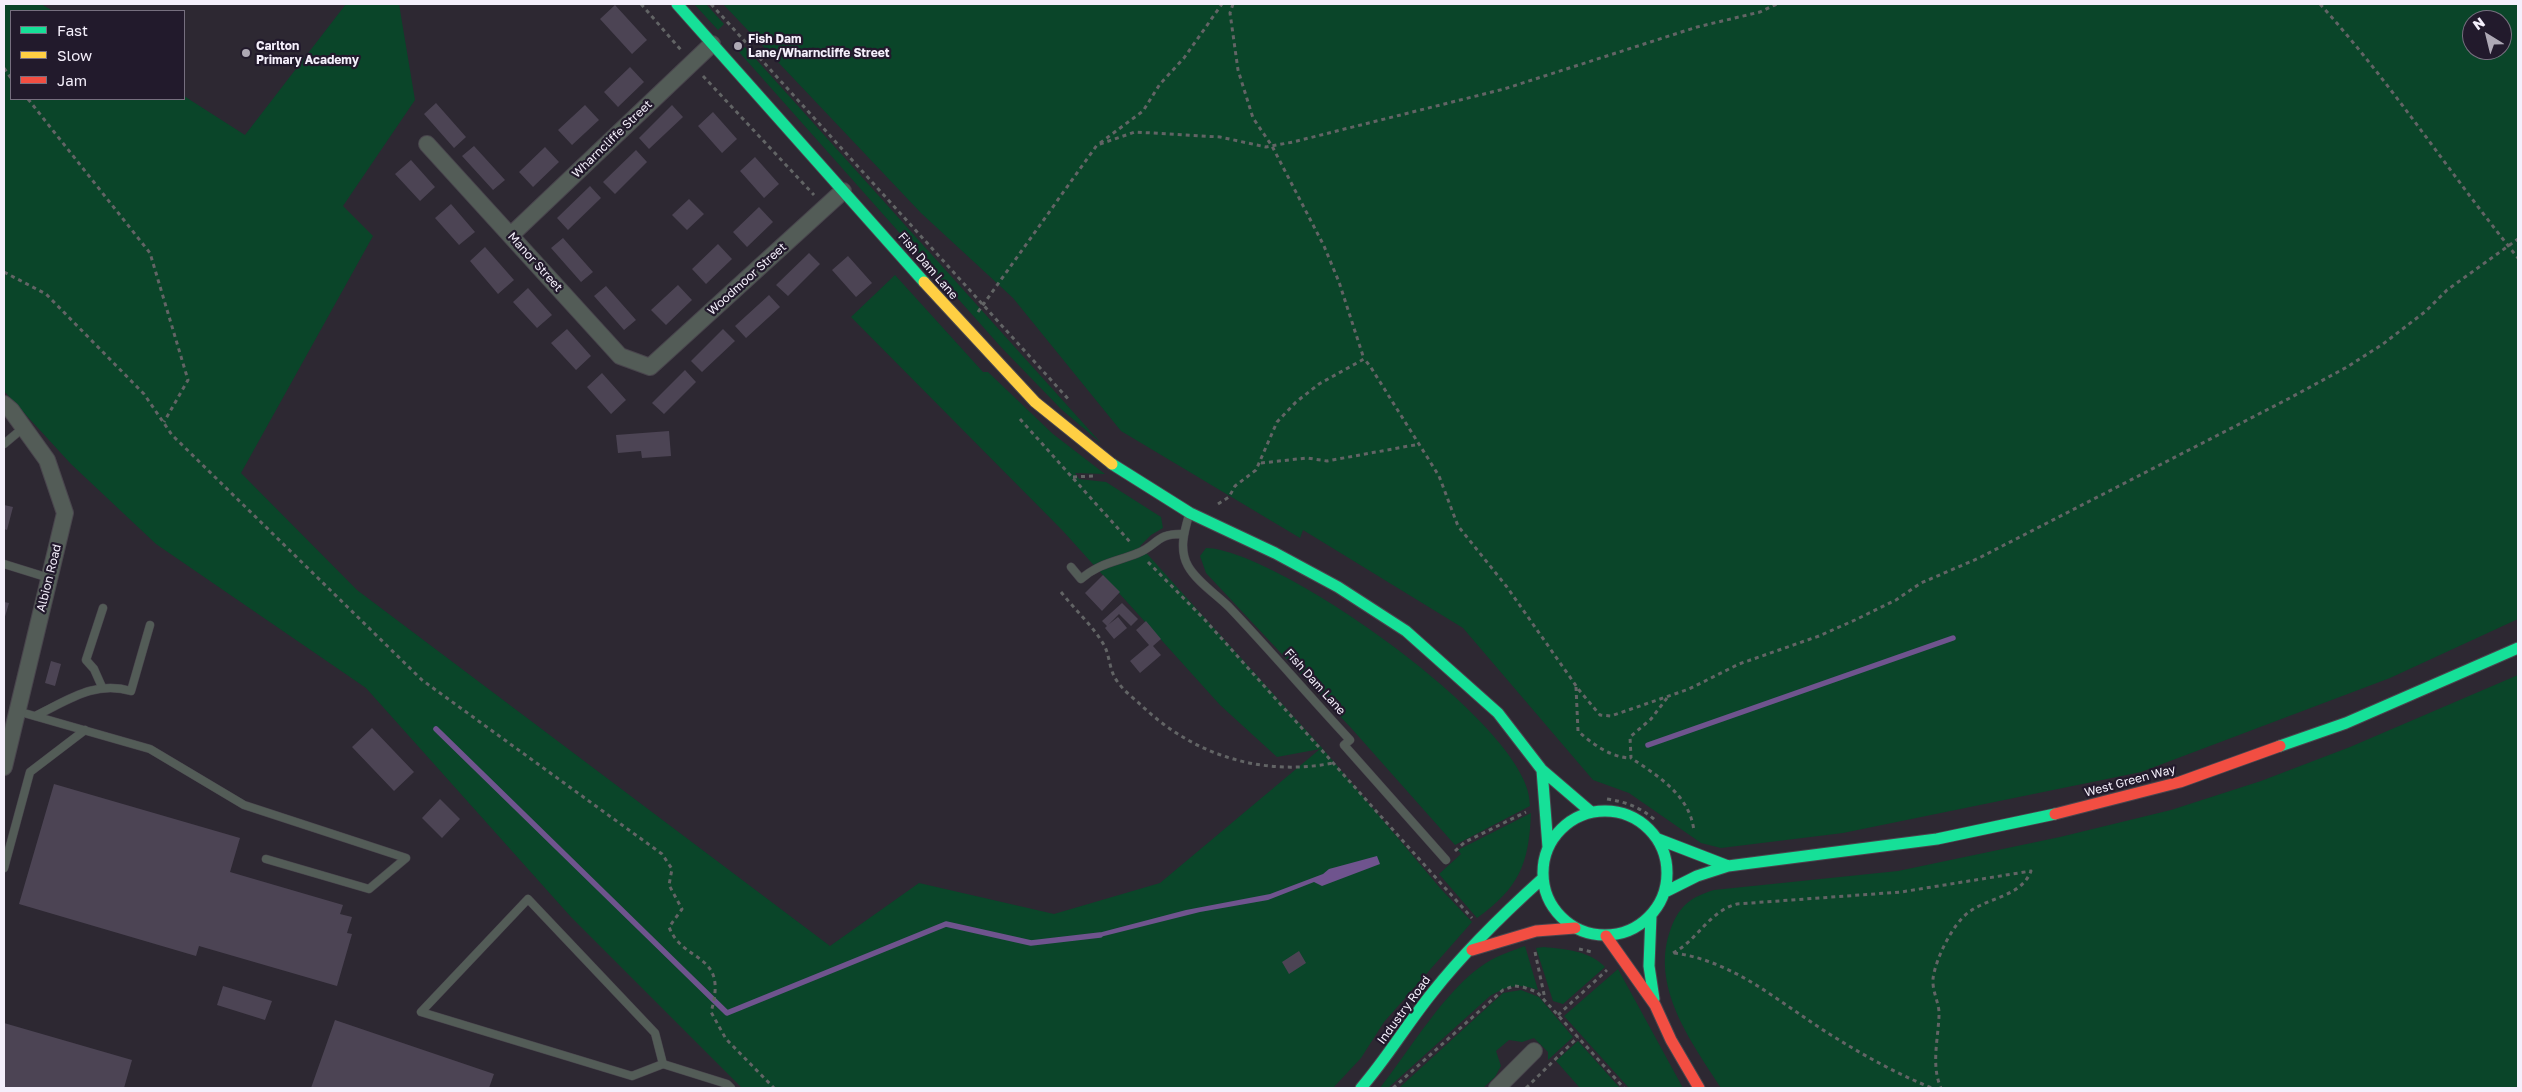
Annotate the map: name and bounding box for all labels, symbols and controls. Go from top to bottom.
legend [10,10,185,100]
north arrow [2462,10,2512,60]
text: N [2469,13,2488,33]
text: Fast [57,21,88,39]
place label: Fish Dam Lane/Wharncliffe Street [748,32,890,60]
place label: Carlton Primary Academy [256,39,359,67]
marker: Fish Dam Lane/Wharncliffe Street [732,40,744,52]
text: Slow [57,46,92,64]
marker: Carlton Primary Academy [240,47,252,59]
text: Jam [57,71,87,89]
street label: Wharncliffe Street [569,97,655,181]
street label: Manor Street [505,229,565,295]
street label: Fish Dam Lane [895,230,961,302]
street label: Woodmoor Street [705,240,789,318]
street label: Albion Road [34,543,64,613]
street label: Fish Dam Lane [1282,646,1348,718]
street label: West Green Way [2083,762,2177,800]
street label: Industry Road [1374,973,1434,1047]

